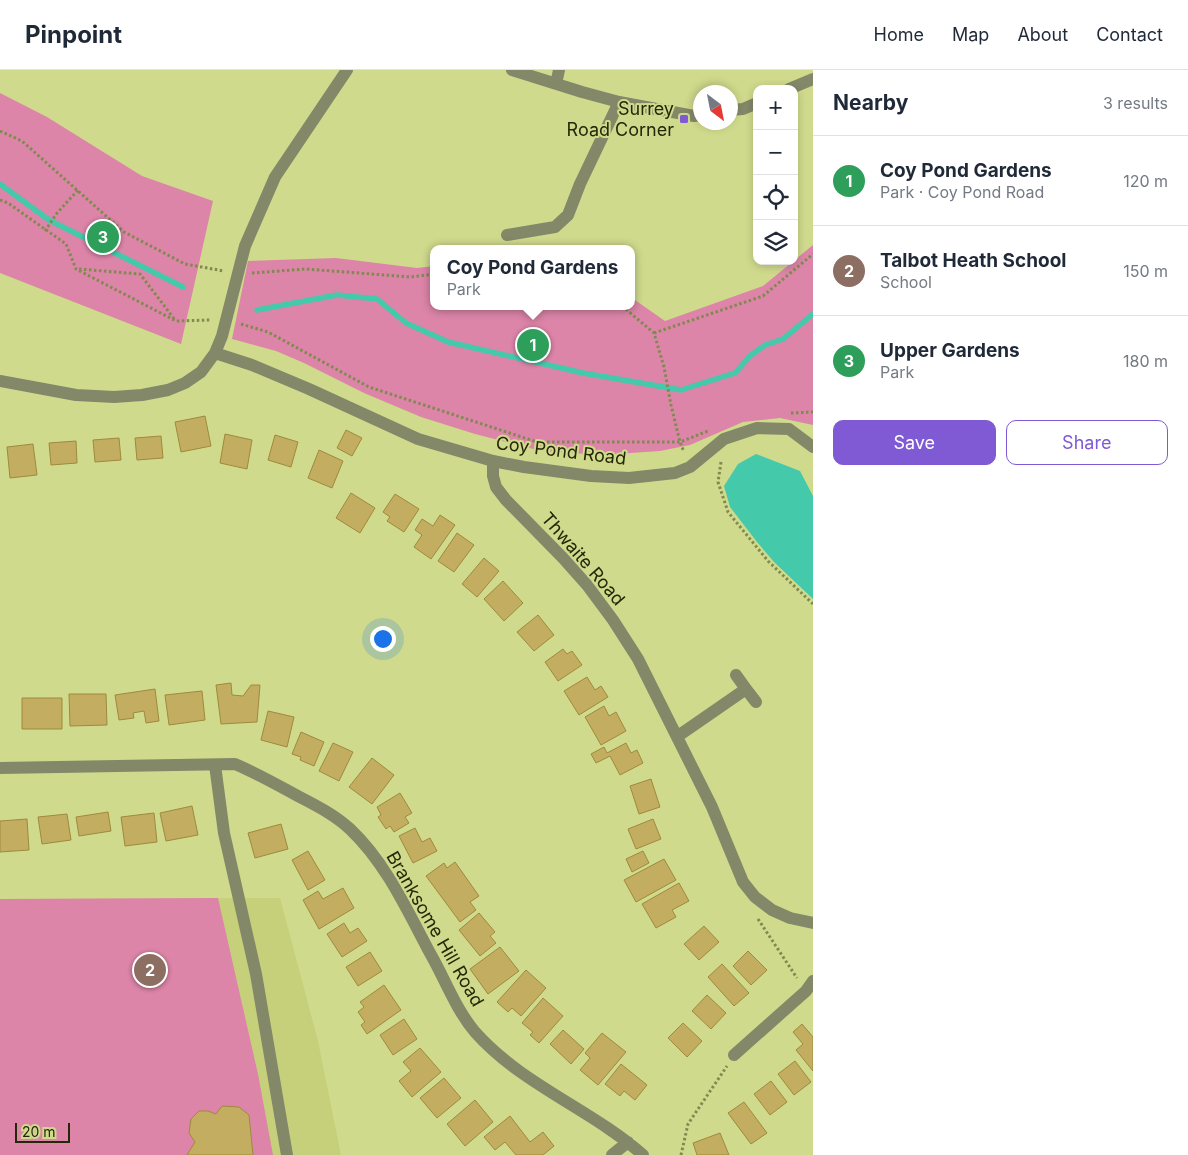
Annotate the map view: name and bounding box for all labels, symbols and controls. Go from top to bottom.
text: Pinpoint [25,20,122,49]
text: Home [874,24,924,45]
text: Map [952,24,989,45]
text: About [1017,24,1068,45]
text: Contact [1096,24,1163,45]
north arrow [693,85,738,130]
map controls [753,85,798,265]
button: + [753,85,798,130]
text: Nearby [833,90,908,115]
text: 3 results [1103,93,1168,113]
place label: Surrey Road Corner [567,98,674,140]
marker: Surrey Road Corner [678,113,690,125]
button: − [753,130,798,175]
text: Coy Pond Gardens [880,159,1052,182]
text: 1 [846,171,852,191]
text: 120 m [1123,171,1168,191]
button: locate [753,175,798,220]
text: Park · Coy Pond Road [880,182,1044,202]
pin: 3 [87,218,119,256]
button: layers [753,220,798,265]
popup [430,245,635,310]
text: Talbot Heath School [880,249,1067,272]
text: Coy Pond Gardens [447,256,618,279]
text: 2 [844,261,854,281]
text: 150 m [1123,261,1168,281]
text: School [880,272,932,292]
text: Park [447,279,481,299]
pin: 1 [517,326,549,364]
text: Upper Gardens [880,339,1020,362]
text: 3 [844,351,854,371]
text: 180 m [1123,351,1168,371]
text: Park [880,362,914,382]
button: Save [833,420,996,465]
button: Share [1006,420,1168,465]
street label: Coy Pond Road [495,432,627,469]
street label: Thwaite Road [537,508,629,609]
your location [370,626,396,652]
street label: Branksome Hill Road [382,847,488,1010]
pin: 2 [134,951,166,989]
scale bar [15,1120,70,1143]
text: 20 m [22,1123,56,1140]

